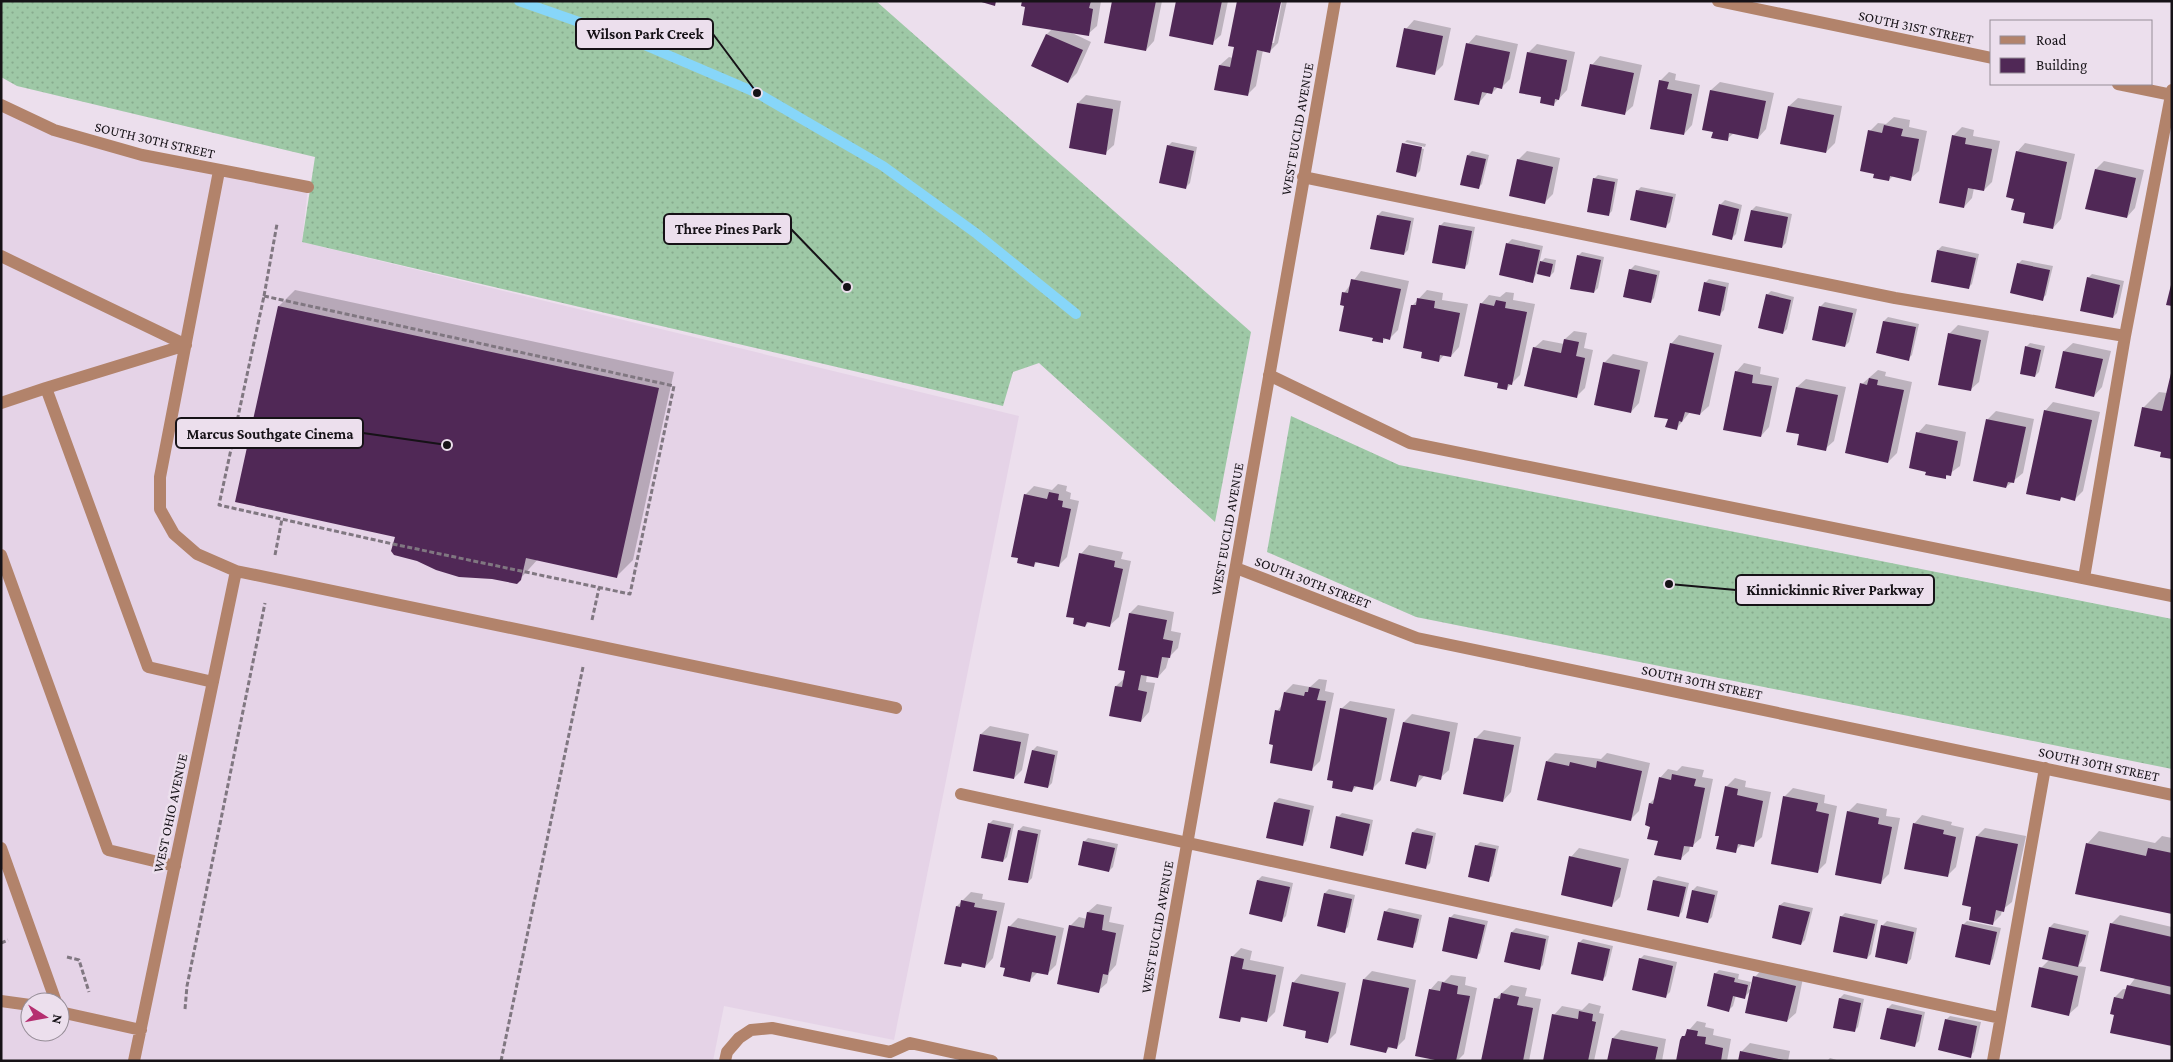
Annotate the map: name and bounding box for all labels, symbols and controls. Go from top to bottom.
street label: SOUTH 31ST STREET [1857,7,1975,47]
callout: Wilson Park Creek [576,19,713,49]
legend [1990,20,2153,85]
text: Wilson Park Creek [585,26,704,42]
text: Road [2036,32,2067,48]
text: Building [2036,57,2087,74]
street label: WEST EUCLID AVENUE [1277,61,1317,197]
street label: SOUTH 30TH STREET [93,118,217,162]
callout: Three Pines Park [664,214,791,244]
text: Three Pines Park [675,221,782,237]
callout: Marcus Southgate Cinema [176,418,363,448]
text: Marcus Southgate Cinema [186,426,354,442]
street label: WEST EUCLID AVENUE [1207,461,1247,597]
street label: SOUTH 30TH STREET [1253,553,1374,612]
callout: Kinnickinnic River Parkway [1736,575,1934,605]
text: Kinnickinnic River Parkway [1746,582,1924,598]
street label: SOUTH 30TH STREET [1640,661,1764,703]
street label: SOUTH 30TH STREET [2037,743,2161,785]
street label: WEST OHIO AVENUE [150,752,191,874]
street label: WEST EUCLID AVENUE [1137,859,1177,995]
north arrow [20,992,70,1042]
text: N [49,1013,67,1026]

